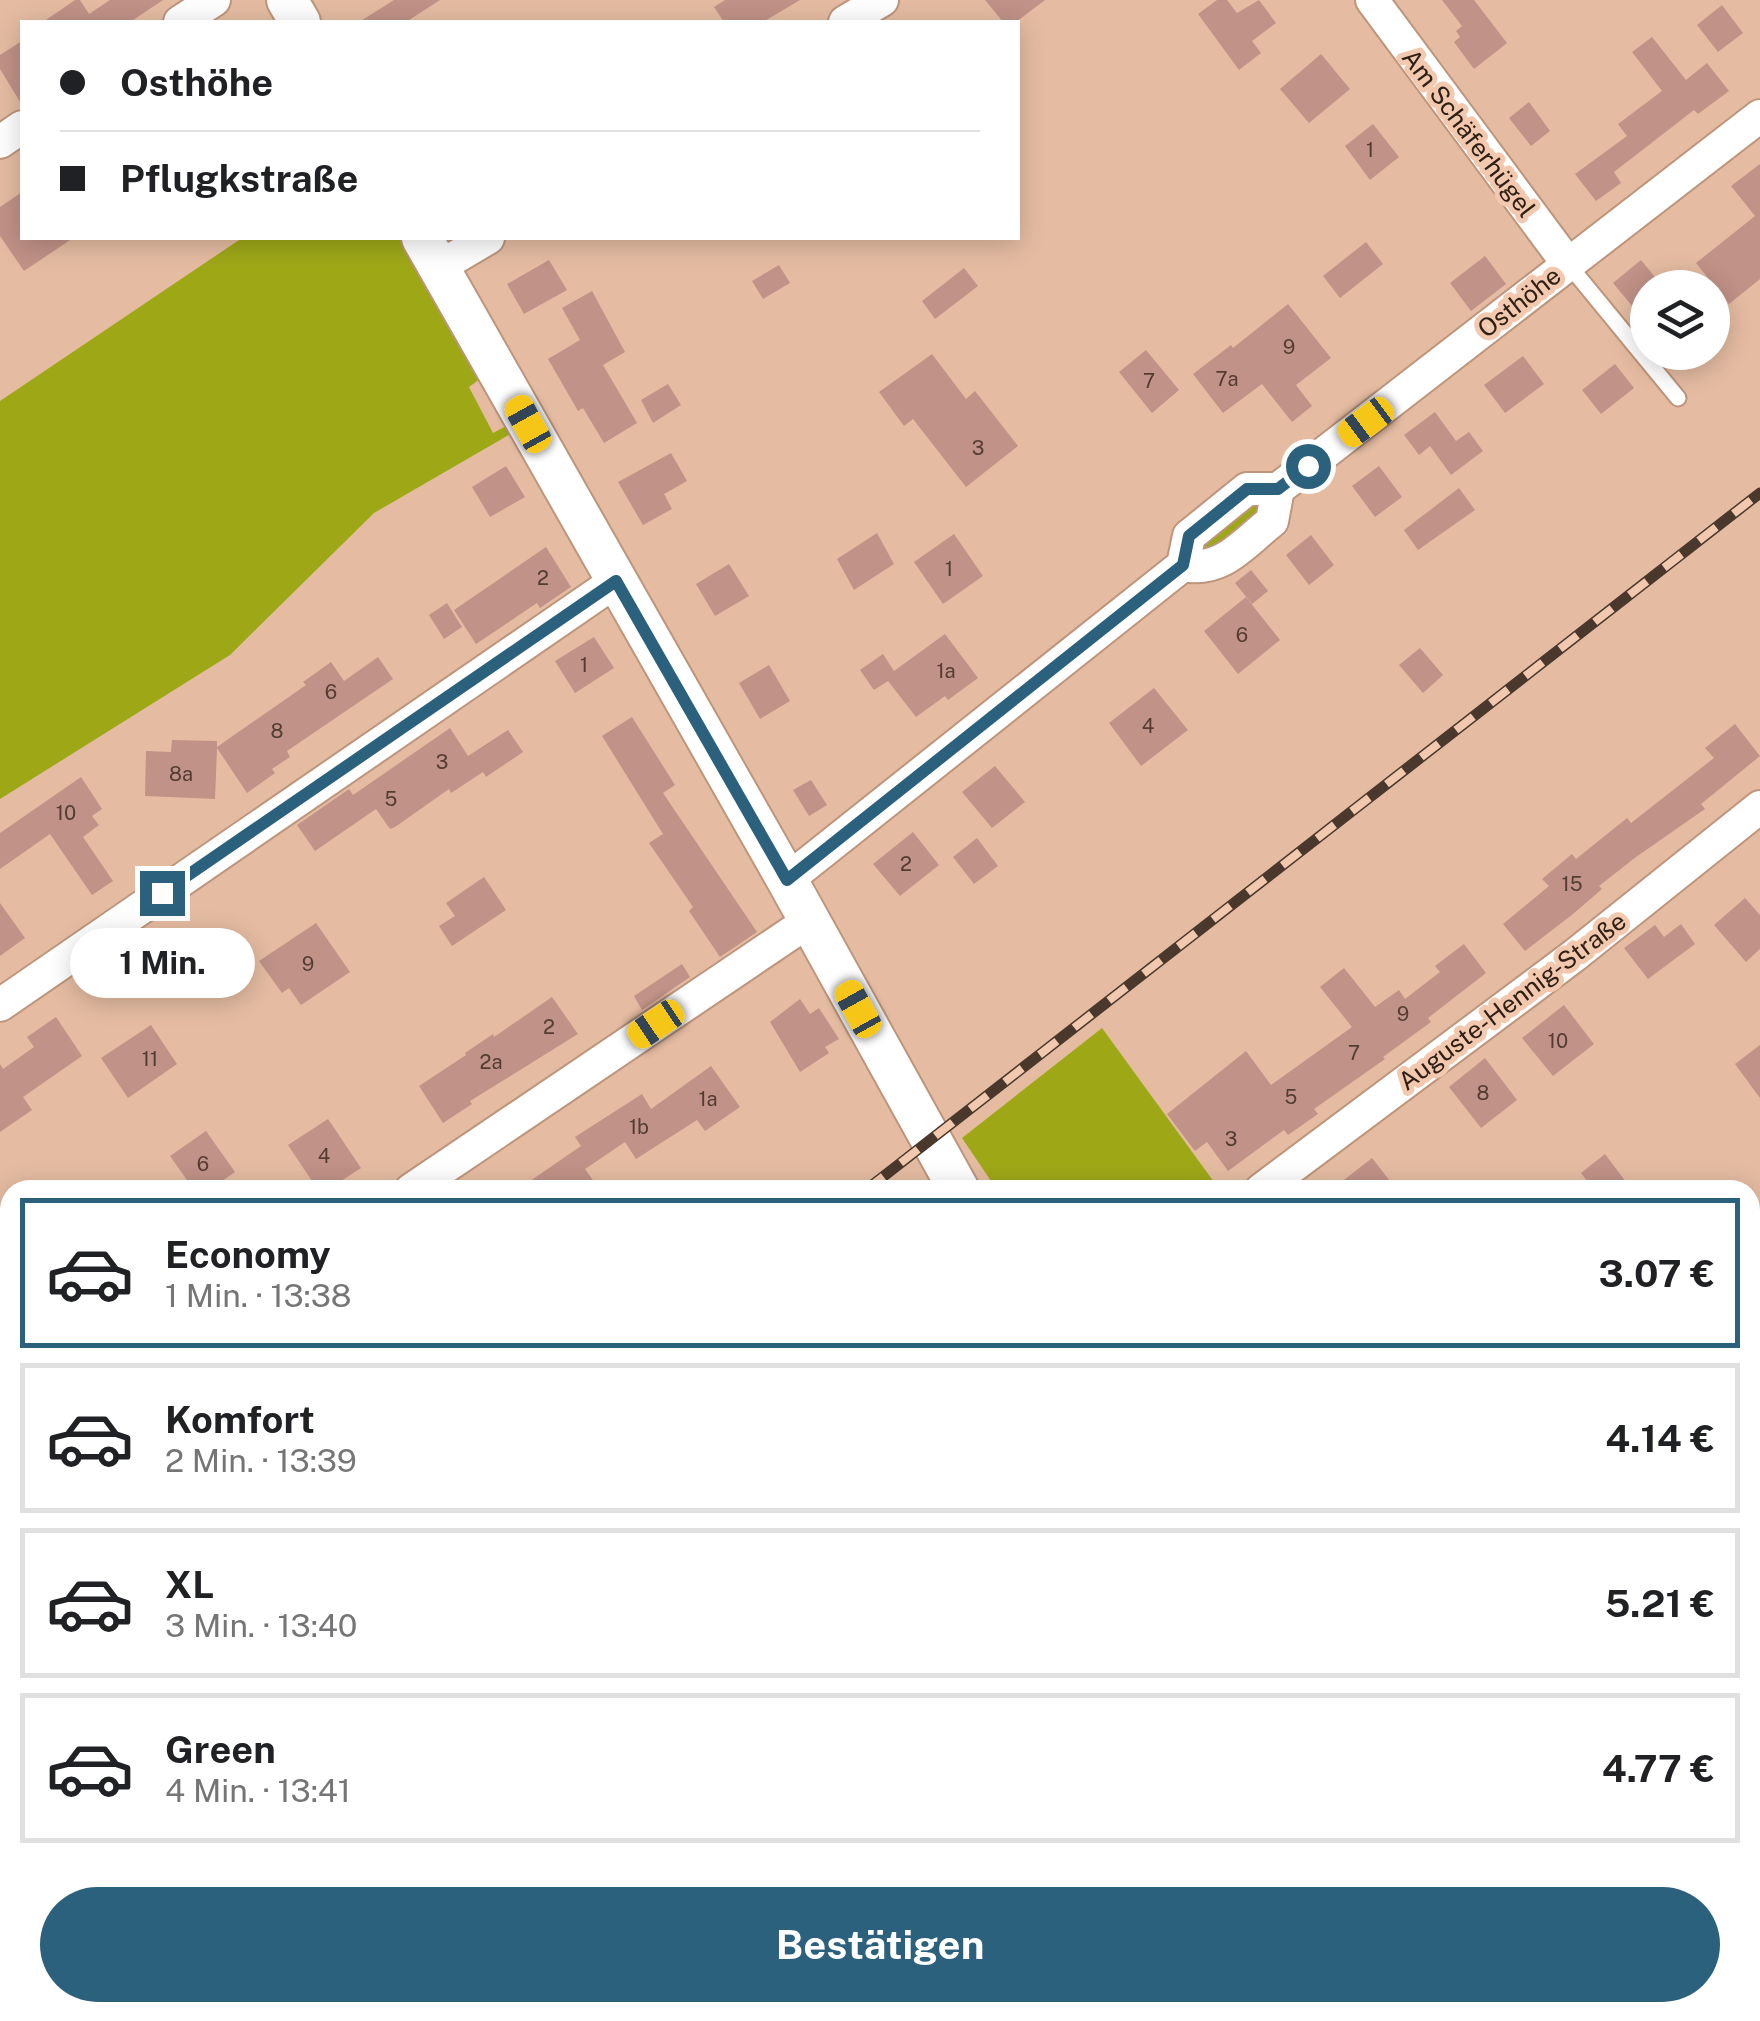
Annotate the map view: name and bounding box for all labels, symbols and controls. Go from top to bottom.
street label: Am Schäferhügel [1396,43,1542,223]
text: Osthöhe [120,60,273,105]
house number: 1 [1366,138,1374,162]
text: Pflugkstraße [120,156,358,201]
street label: Osthöhe [1471,260,1567,344]
map controls [1630,270,1730,370]
button: layers [1630,270,1730,370]
house number: 9 [1283,335,1295,359]
house number: 7a [1215,367,1239,391]
house number: 7 [1143,369,1155,393]
car [500,390,556,458]
car [1333,392,1399,452]
house number: 3 [972,436,984,460]
route start [1286,444,1331,489]
house number: 1 [945,557,953,581]
house number: 2 [537,566,549,590]
house number: 6 [1236,623,1248,647]
house number: 1 [580,653,588,677]
house number: 1a [936,659,956,683]
house number: 6 [325,680,337,704]
house number: 4 [1142,714,1154,738]
house number: 8 [271,719,283,743]
house number: 3 [436,750,448,774]
house number: 8a [169,762,193,786]
house number: 5 [385,787,397,811]
house number: 10 [56,801,76,825]
house number: 2 [900,852,912,876]
route end [140,871,185,916]
house number: 15 [1562,872,1582,896]
street label: Auguste-Hennig-Straße [1392,906,1632,1096]
callout: 1 Min. [70,928,254,998]
text: 1 Min. [119,944,206,981]
house number: 9 [302,952,314,976]
car [830,975,886,1043]
car [623,995,689,1053]
house number: 9 [1397,1002,1409,1026]
house number: 2 [543,1015,555,1039]
house number: 10 [1548,1029,1568,1053]
house number: 7 [1348,1041,1360,1065]
house number: 11 [142,1047,158,1071]
house number: 2a [480,1050,502,1074]
house number: 8 [1477,1081,1489,1105]
house number: 5 [1285,1085,1297,1109]
house number: 1a [698,1087,718,1111]
house number: 1b [629,1115,649,1139]
house number: 3 [1225,1127,1237,1151]
house number: 4 [318,1144,330,1168]
house number: 6 [197,1152,209,1176]
icon: car [45,1228,135,1318]
text: Economy [165,1232,331,1277]
text: 3.07 € [1599,1251,1715,1296]
text: 1 Min. · 13:38 [165,1277,351,1314]
icon: car [45,1393,135,1483]
text: Komfort [165,1397,315,1442]
text: 4.14 € [1605,1416,1715,1461]
text: 2 Min. · 13:39 [165,1442,357,1479]
icon: car [45,1558,135,1648]
text: XL [165,1562,214,1607]
text: 5.21 € [1605,1581,1715,1626]
text: 3 Min. · 13:40 [165,1607,357,1644]
icon: car [45,1723,135,1813]
text: Green [165,1727,276,1772]
text: 4.77 € [1602,1746,1715,1791]
text: 4 Min. · 13:41 [165,1772,351,1809]
button: Bestätigen [40,1887,1720,2002]

